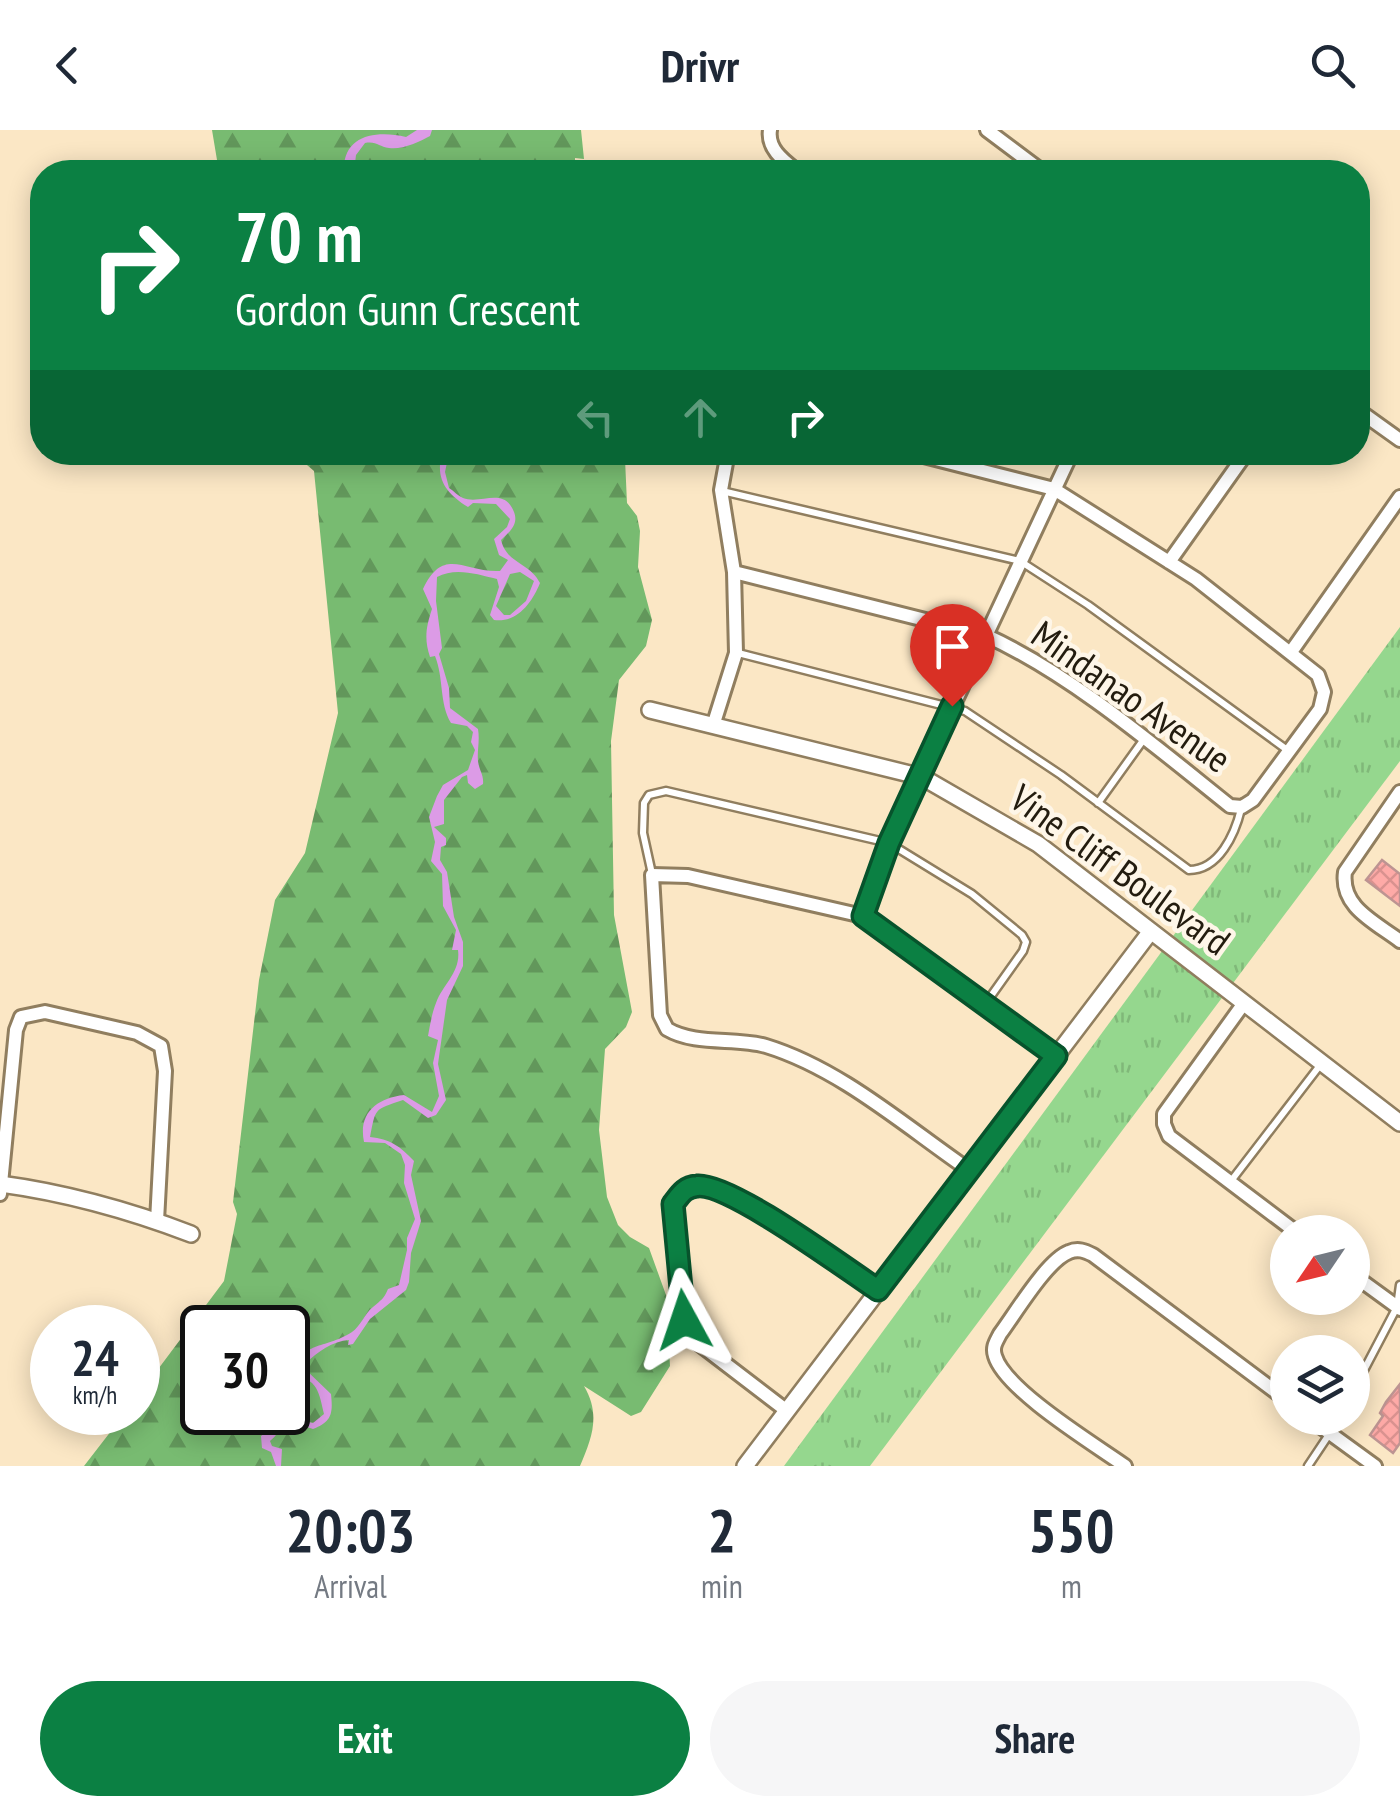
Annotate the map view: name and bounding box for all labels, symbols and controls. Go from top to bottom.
text: Drivr [661,36,739,94]
icon: back [40,38,95,93]
icon: search [1305,38,1360,93]
text: 70 m [235,191,363,281]
icon: right [70,200,200,330]
text: Gordon Gunn Crescent [235,279,580,337]
icon: left [568,390,623,445]
icon: ahead [673,390,728,445]
icon: right [778,390,833,445]
pin [910,604,995,707]
street label: Mindanao Avenue [1023,609,1241,782]
icon: arrive [925,619,980,674]
street label: Vine Cliff Boulevard [1001,772,1240,965]
north arrow [1270,1215,1370,1315]
map controls [1270,1215,1370,1435]
position arrow [632,1268,736,1372]
speed limit sign: 30 [180,1305,310,1435]
text: 24 [71,1325,119,1390]
button: layers [1270,1335,1370,1435]
text: km/h [73,1379,117,1411]
text: 20:03 [286,1491,415,1569]
text: 2 [708,1491,736,1569]
text: 550 [1028,1491,1114,1569]
text: Arrival [314,1565,387,1607]
text: min [701,1565,743,1607]
text: m [1061,1565,1082,1607]
button: Exit [40,1681,690,1796]
button: Share [710,1681,1360,1796]

